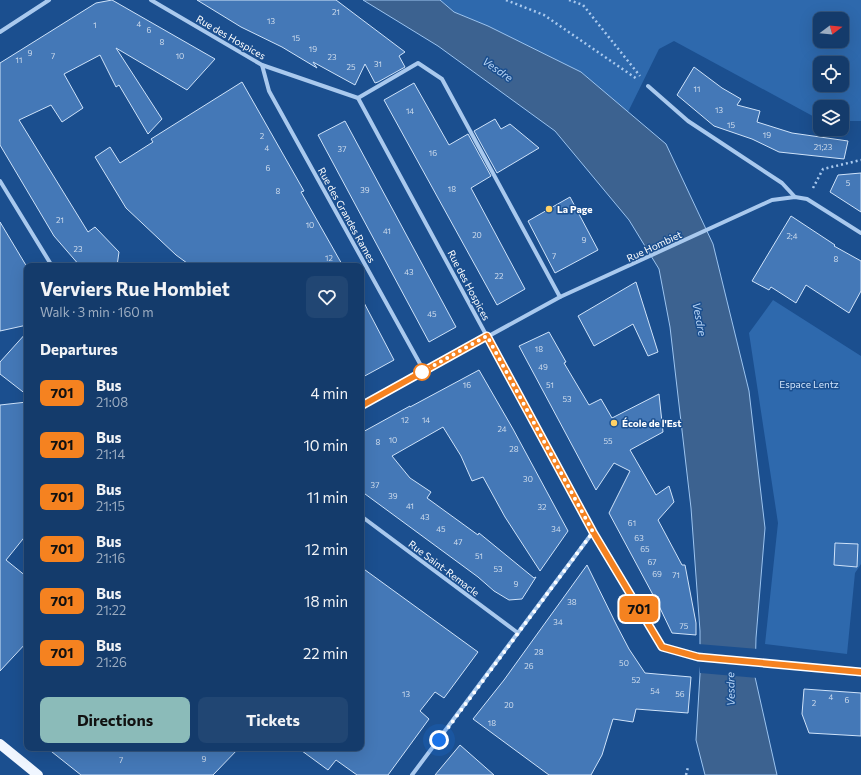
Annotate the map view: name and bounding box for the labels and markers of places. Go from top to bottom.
place label: La Page [557,203,592,215]
marker: La Page [544,204,554,214]
unlabelled marker [413,363,431,381]
place label: École de l'Est [622,417,681,429]
marker: École de l'Est [609,418,619,428]

